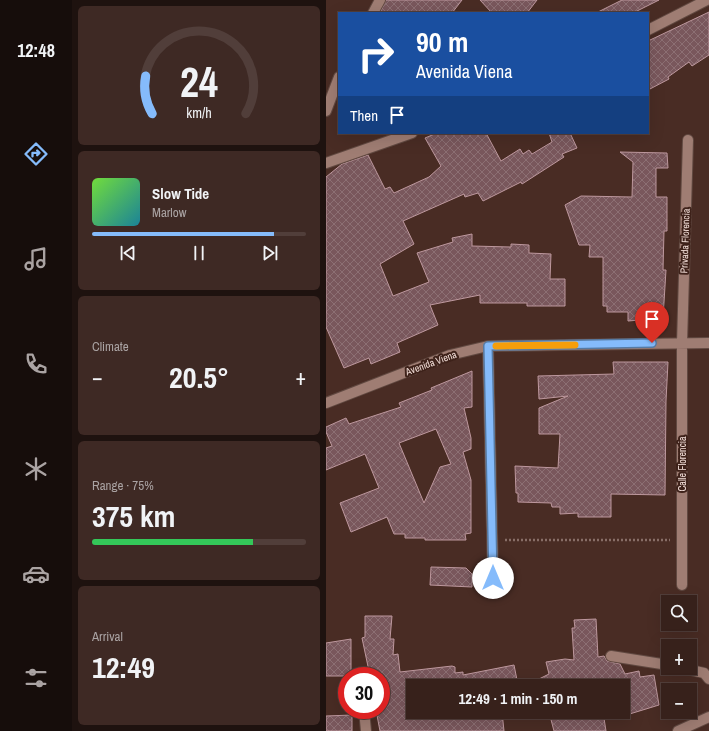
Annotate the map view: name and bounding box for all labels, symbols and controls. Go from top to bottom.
text: 90 m [416,23,468,61]
icon: right [350,28,402,80]
text: 12:48 [17,38,55,63]
text: 24 [180,53,218,109]
text: Avenida Viena [416,59,512,84]
text: km/h [186,102,212,121]
icon: arrive [386,104,408,126]
text: Then [350,105,378,126]
icon: directions [22,140,50,168]
text: Slow Tide [152,183,209,204]
text: Marlow [152,204,186,221]
street label: Privada Florencia [677,208,693,274]
icon: previous [117,242,139,264]
icon: pause [188,242,210,264]
icon: next [259,242,281,264]
icon: music [22,245,50,273]
pin [635,302,669,343]
icon: arrive [641,308,663,330]
text: Climate [92,338,129,355]
street label: Avenida Viena [403,348,459,379]
icon: phone [22,350,50,378]
text: 20.5° [169,357,229,397]
text: − [92,362,103,392]
text: + [295,362,306,392]
street label: Calle Florencia [676,436,689,492]
icon: climate [22,455,50,483]
text: Range · 75% [92,477,154,494]
text: 375 km [92,496,175,536]
position arrow [472,557,514,599]
icon: car [22,560,50,588]
map controls [661,595,697,719]
button: search [661,595,697,631]
text: Arrival [92,628,123,645]
button: + [661,639,697,675]
text: 12:49 [92,647,155,687]
icon: filters [22,664,50,692]
speed limit sign: 30 [338,667,390,719]
button: − [661,683,697,719]
text: 12:49 · 1 min · 150 m [459,688,577,709]

